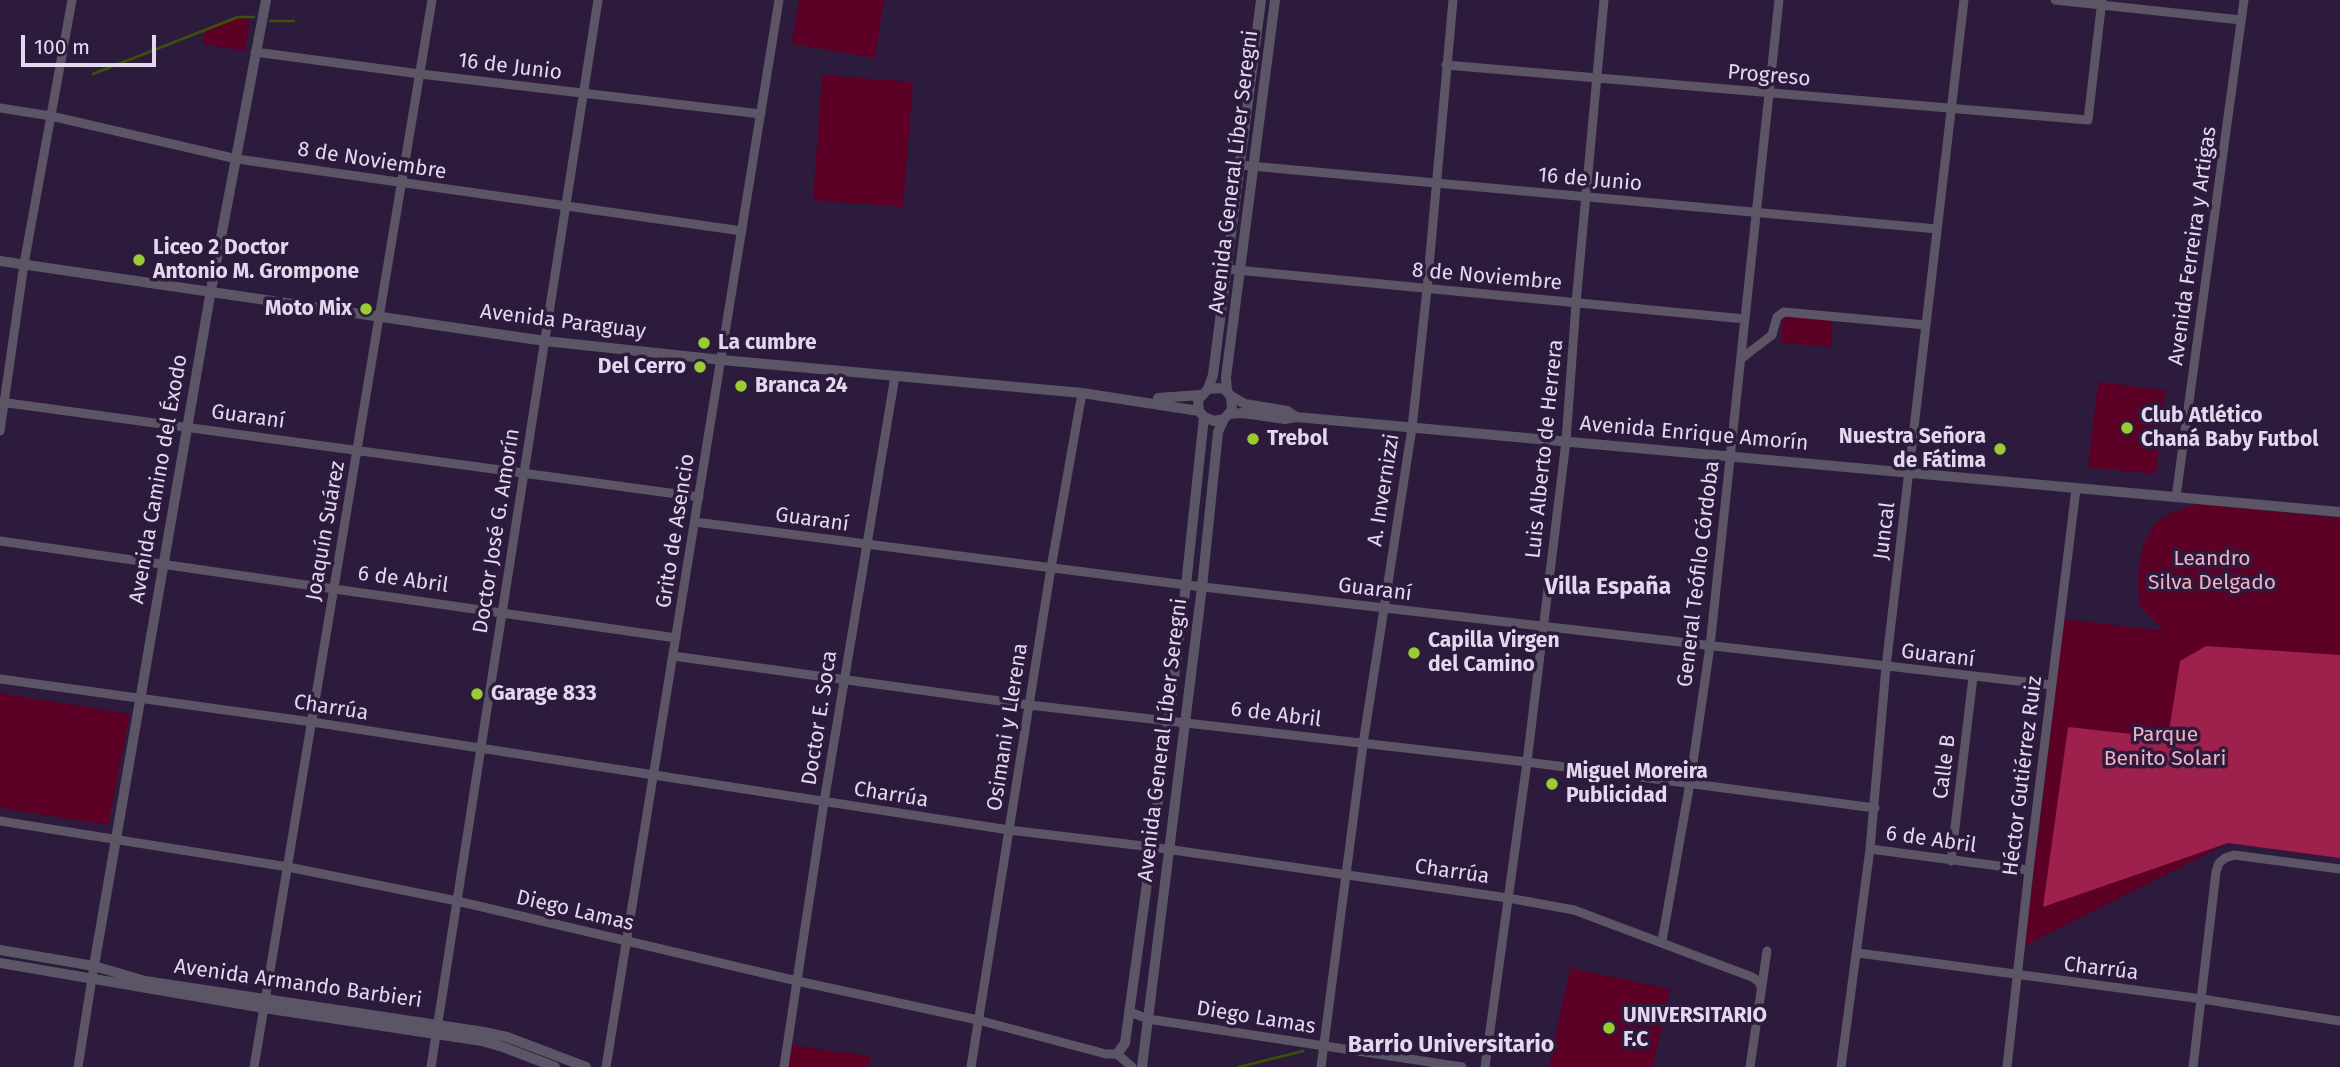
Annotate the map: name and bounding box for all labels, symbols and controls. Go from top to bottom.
scale bar [24,21,159,65]
street label: Avenida General Líber Seregni [1204,29,1264,315]
text: 100 m [34,34,90,60]
street label: 16 de Junio [457,48,563,86]
street label: Progreso [1726,60,1812,92]
street label: Avenida Ferreira y Artigas [2164,125,2222,367]
street label: 8 de Noviembre [296,137,448,185]
street label: 16 de Junio [1537,163,1643,197]
place label: Liceo 2 Doctor Antonio M. Grompone [153,235,359,285]
marker: Liceo 2 Doctor Antonio M. Grompone [131,252,147,268]
street label: 8 de Noviembre [1411,258,1563,296]
place label: Moto Mix [265,296,352,322]
street label: Avenida Paraguay [479,299,647,345]
marker: Moto Mix [358,301,374,317]
place label: La cumbre [718,330,817,356]
marker: La cumbre [696,335,712,351]
street label: Luis Alberto de Herrera [1521,338,1569,560]
street label: Avenida Camino del Éxodo [125,352,193,606]
place label: Del Cerro [598,354,686,380]
marker: Del Cerro [692,359,708,375]
place label: Branca 24 [755,373,848,399]
marker: Branca 24 [733,378,749,394]
street label: Guaraní [210,399,286,435]
place label: Club Atlético Chaná Baby Futbol [2141,403,2318,453]
street label: Avenida Enrique Amorín [1579,411,1809,457]
marker: Club Atlético Chaná Baby Futbol [2119,420,2135,436]
place label: Nuestra Señora de Fátima [1839,424,1986,474]
place label: Trebol [1267,426,1328,452]
street label: Doctor José G. Amorín [468,427,526,635]
marker: Trebol [1245,431,1261,447]
street label: A. Invernizzi [1363,432,1405,548]
marker: Nuestra Señora de Fátima [1992,441,2008,457]
street label: Grito de Asencio [651,452,701,610]
street label: Joaquín Suárez [301,459,351,603]
street label: General Teófilo Córdoba [1673,459,1725,689]
street label: Juncal [1869,501,1901,561]
street label: Guaraní [774,502,850,538]
park label: Leandro Silva Delgado [2148,546,2276,596]
street label: 6 de Abril [356,561,450,599]
street label: Guaraní [1337,573,1413,607]
district label: Villa España [1545,574,1671,602]
street label: Avenida General Líber Seregni [1133,597,1193,883]
place label: Capilla Virgen del Camino [1428,628,1560,678]
street label: Guaraní [1900,639,1976,673]
street label: Osimani y Llerena [982,641,1034,813]
marker: Capilla Virgen del Camino [1406,645,1422,661]
street label: Doctor E. Soca [797,649,843,787]
street label: Héctor Gutiérrez Ruiz [1998,675,2048,877]
place label: Garage 833 [491,681,597,707]
marker: Garage 833 [469,686,485,702]
street label: Charrúa [292,690,370,726]
street label: 6 de Abril [1229,697,1323,733]
park label: Parque Benito Solari [2104,722,2226,772]
street label: Calle B [1929,733,1961,801]
place label: Miguel Moreira Publicidad [1566,759,1708,809]
marker: Miguel Moreira Publicidad [1544,776,1560,792]
street label: Charrúa [852,777,930,813]
street label: 6 de Abril [1884,821,1978,859]
street label: Charrúa [1413,854,1491,890]
street label: Diego Lamas [514,885,636,937]
street label: Charrúa [2062,952,2140,986]
street label: Avenida Armando Barbieri [173,954,423,1014]
street label: Diego Lamas [1195,996,1317,1040]
place label: UNIVERSITARIO F.C [1623,1003,1767,1053]
marker: UNIVERSITARIO F.C [1601,1020,1617,1036]
district label: Barrio Universitario [1348,1032,1554,1060]

